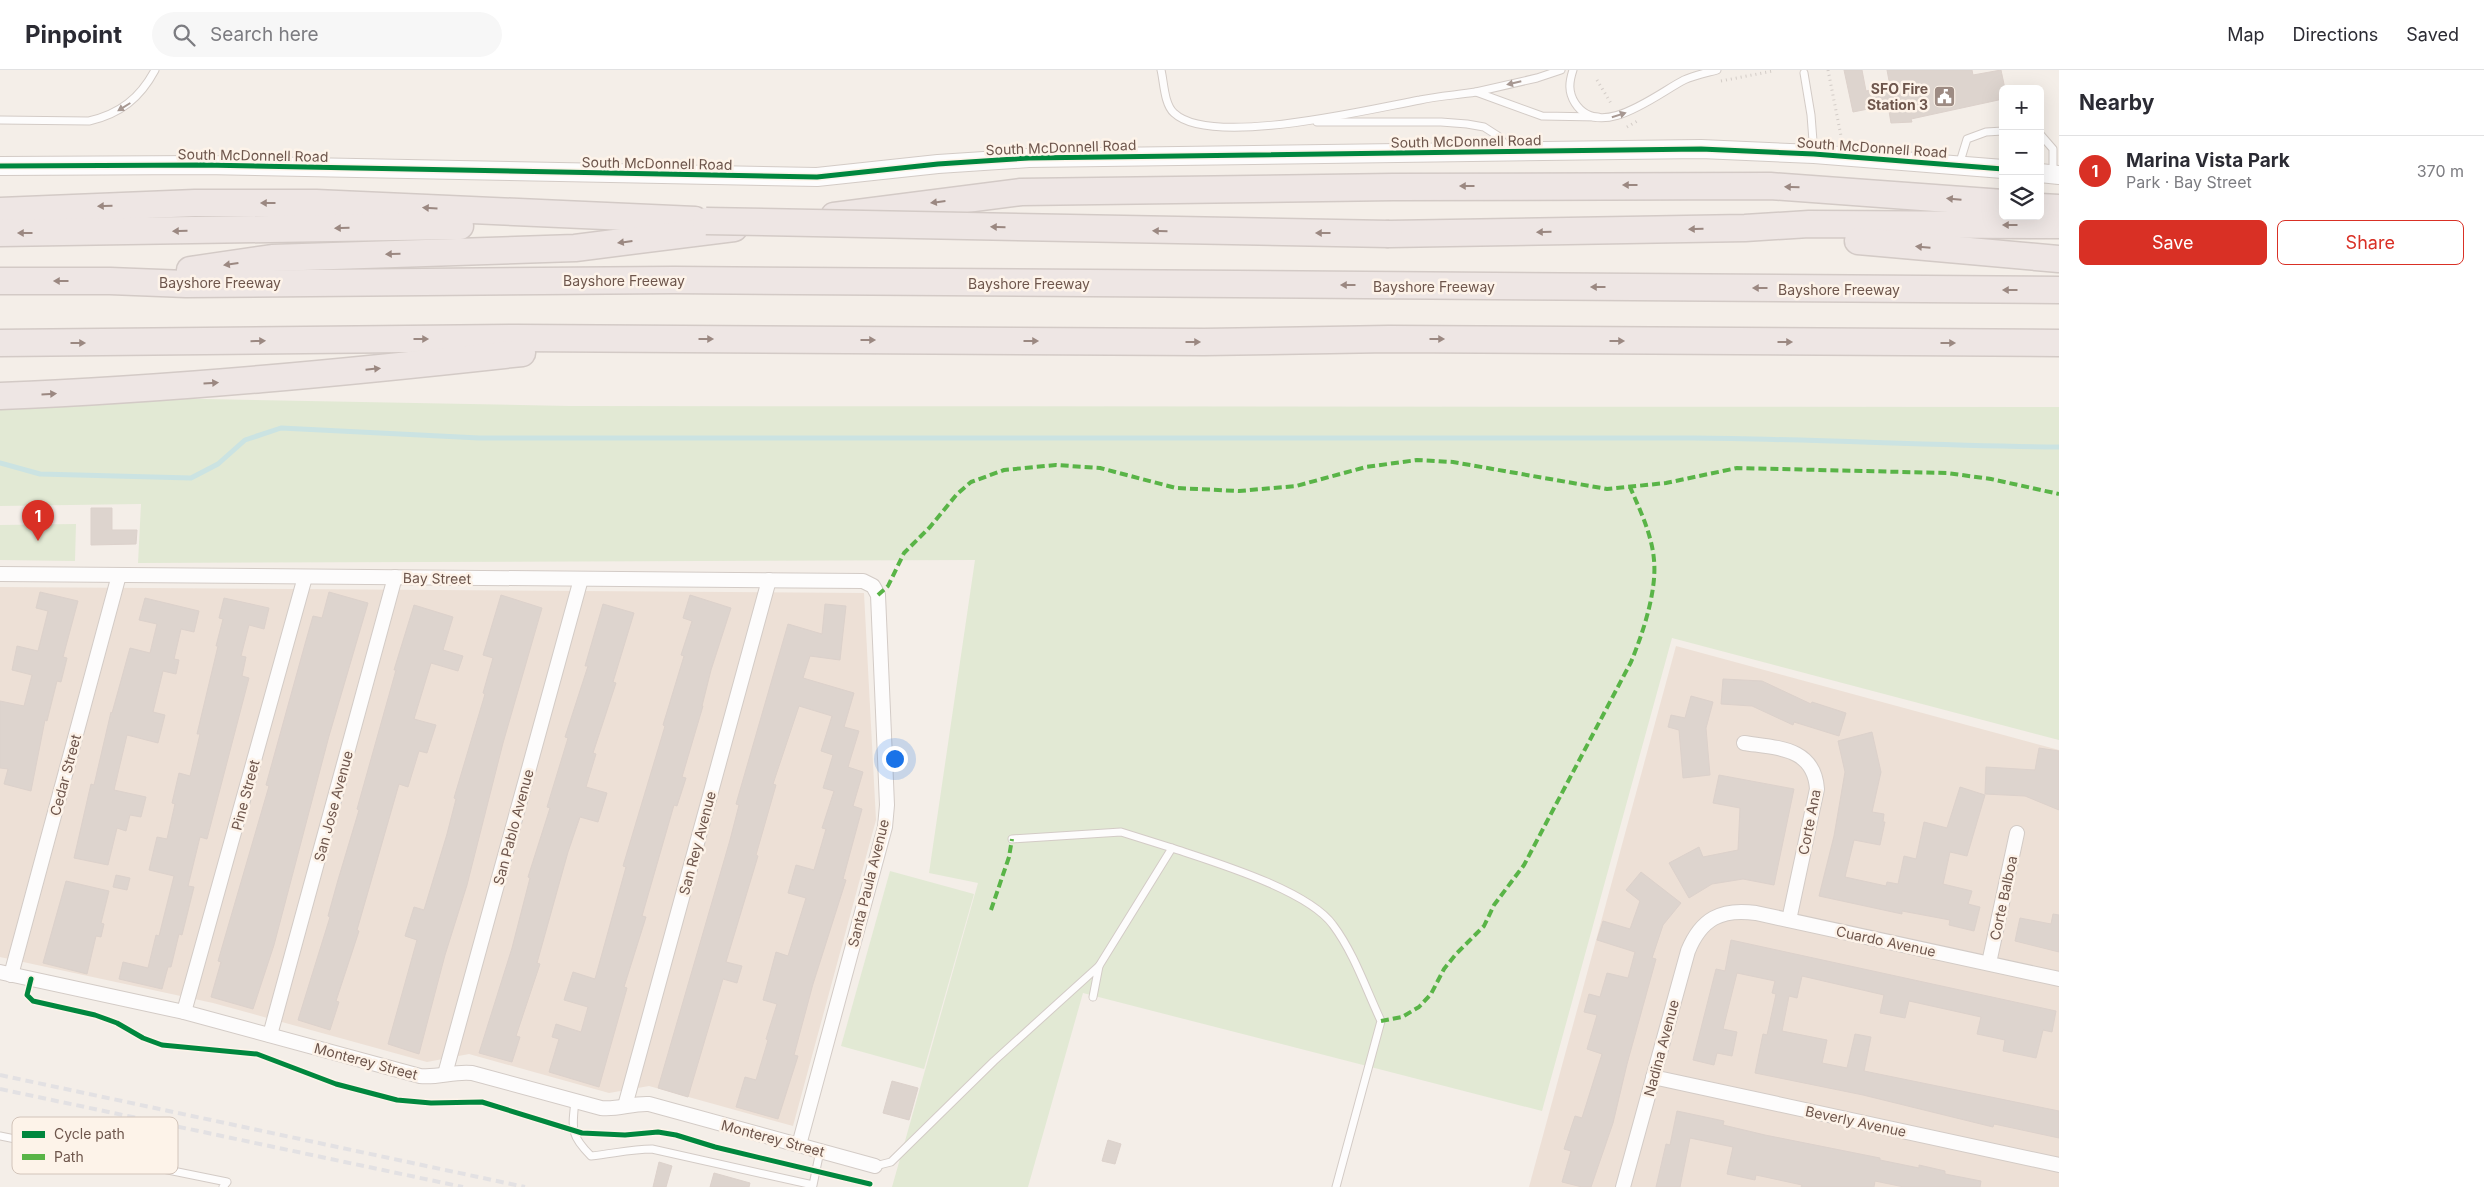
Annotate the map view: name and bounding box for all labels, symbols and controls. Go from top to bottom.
search box [152,12,502,57]
text: Pinpoint [25,20,122,49]
icon: search [170,21,198,49]
text: Search here [210,23,319,46]
text: Map [2227,24,2265,45]
text: Directions [2293,24,2378,45]
text: Saved [2406,24,2459,45]
one-way arrow [1507,79,1522,87]
place label: SFO Fire Station 3 [1867,80,1928,113]
public building icon: SFO Fire Station 3 [1932,84,1956,108]
map controls [1999,85,2044,220]
button: + [1999,85,2044,130]
text: Nearby [2079,90,2154,115]
one-way arrow [117,102,131,111]
one-way arrow [1612,110,1627,118]
button: − [1999,130,2044,175]
street label: South McDonnell Road [1390,131,1542,151]
street label: South McDonnell Road [1796,133,1948,161]
street label: South McDonnell Road [985,136,1137,158]
street label: South McDonnell Road [177,145,329,165]
text: Marina Vista Park [2126,149,2290,172]
street label: South McDonnell Road [581,153,733,173]
text: 1 [2092,161,2098,181]
text: 370 m [2417,161,2464,181]
text: Park · Bay Street [2126,172,2252,192]
button: layers [1999,175,2044,220]
one-way arrow [1621,181,1637,189]
one-way arrow [1459,182,1475,190]
one-way arrow [1784,183,1800,191]
one-way arrow [1946,194,1962,202]
one-way arrow [259,199,275,207]
one-way arrow [930,199,946,207]
one-way arrow [97,202,113,210]
one-way arrow [422,204,438,212]
button: Save [2079,220,2267,265]
button: Share [2277,220,2464,265]
one-way arrow [2002,221,2018,229]
one-way arrow [990,223,1006,231]
one-way arrow [334,224,350,232]
one-way arrow [1688,225,1704,233]
one-way arrow [1152,226,1168,234]
one-way arrow [172,228,188,236]
one-way arrow [1535,228,1551,236]
one-way arrow [17,229,33,237]
one-way arrow [1315,229,1331,237]
one-way arrow [617,238,633,246]
one-way arrow [1915,242,1931,250]
one-way arrow [385,251,401,259]
one-way arrow [223,260,239,268]
street label: Bayshore Freeway [563,272,685,289]
street label: Bayshore Freeway [159,274,281,291]
street label: Bayshore Freeway [968,275,1090,292]
one-way arrow [53,277,69,285]
street label: Bayshore Freeway [1373,278,1495,295]
one-way arrow [1340,281,1356,289]
street label: Bayshore Freeway [1778,281,1900,298]
one-way arrow [1590,283,1606,291]
one-way arrow [1752,284,1768,292]
one-way arrow [2002,286,2018,294]
one-way arrow [413,335,429,343]
one-way arrow [698,335,714,343]
one-way arrow [861,336,877,344]
one-way arrow [1430,336,1446,344]
one-way arrow [250,337,266,345]
one-way arrow [1023,337,1039,345]
one-way arrow [1610,337,1626,345]
one-way arrow [1186,338,1202,346]
one-way arrow [1778,338,1794,346]
one-way arrow [70,339,86,347]
one-way arrow [1940,339,1956,347]
one-way arrow [365,365,381,373]
one-way arrow [203,378,219,386]
one-way arrow [41,389,57,397]
pin: 1 [22,500,54,541]
street label: Bay Street [403,569,472,587]
street label: Cedar Street [46,732,84,818]
your location [882,746,908,772]
street label: San Jose Avenue [310,749,356,863]
street label: Pine Street [227,758,263,832]
street label: San Pablo Avenue [489,767,537,887]
street label: Corte Ana [1794,788,1824,856]
street label: San Rey Avenue [675,789,719,897]
street label: Santa Paula Avenue [844,817,892,949]
street label: Corte Balboa [1986,854,2020,942]
street label: Cuardo Avenue [1835,922,1937,960]
street label: Nadina Avenue [1640,998,1682,1098]
street label: Monterey Street [313,1039,420,1083]
street label: Beverly Avenue [1804,1102,1908,1140]
street label: Monterey Street [720,1116,827,1160]
legend [12,1117,178,1174]
text: Cycle path [54,1125,125,1142]
text: Path [54,1148,84,1165]

